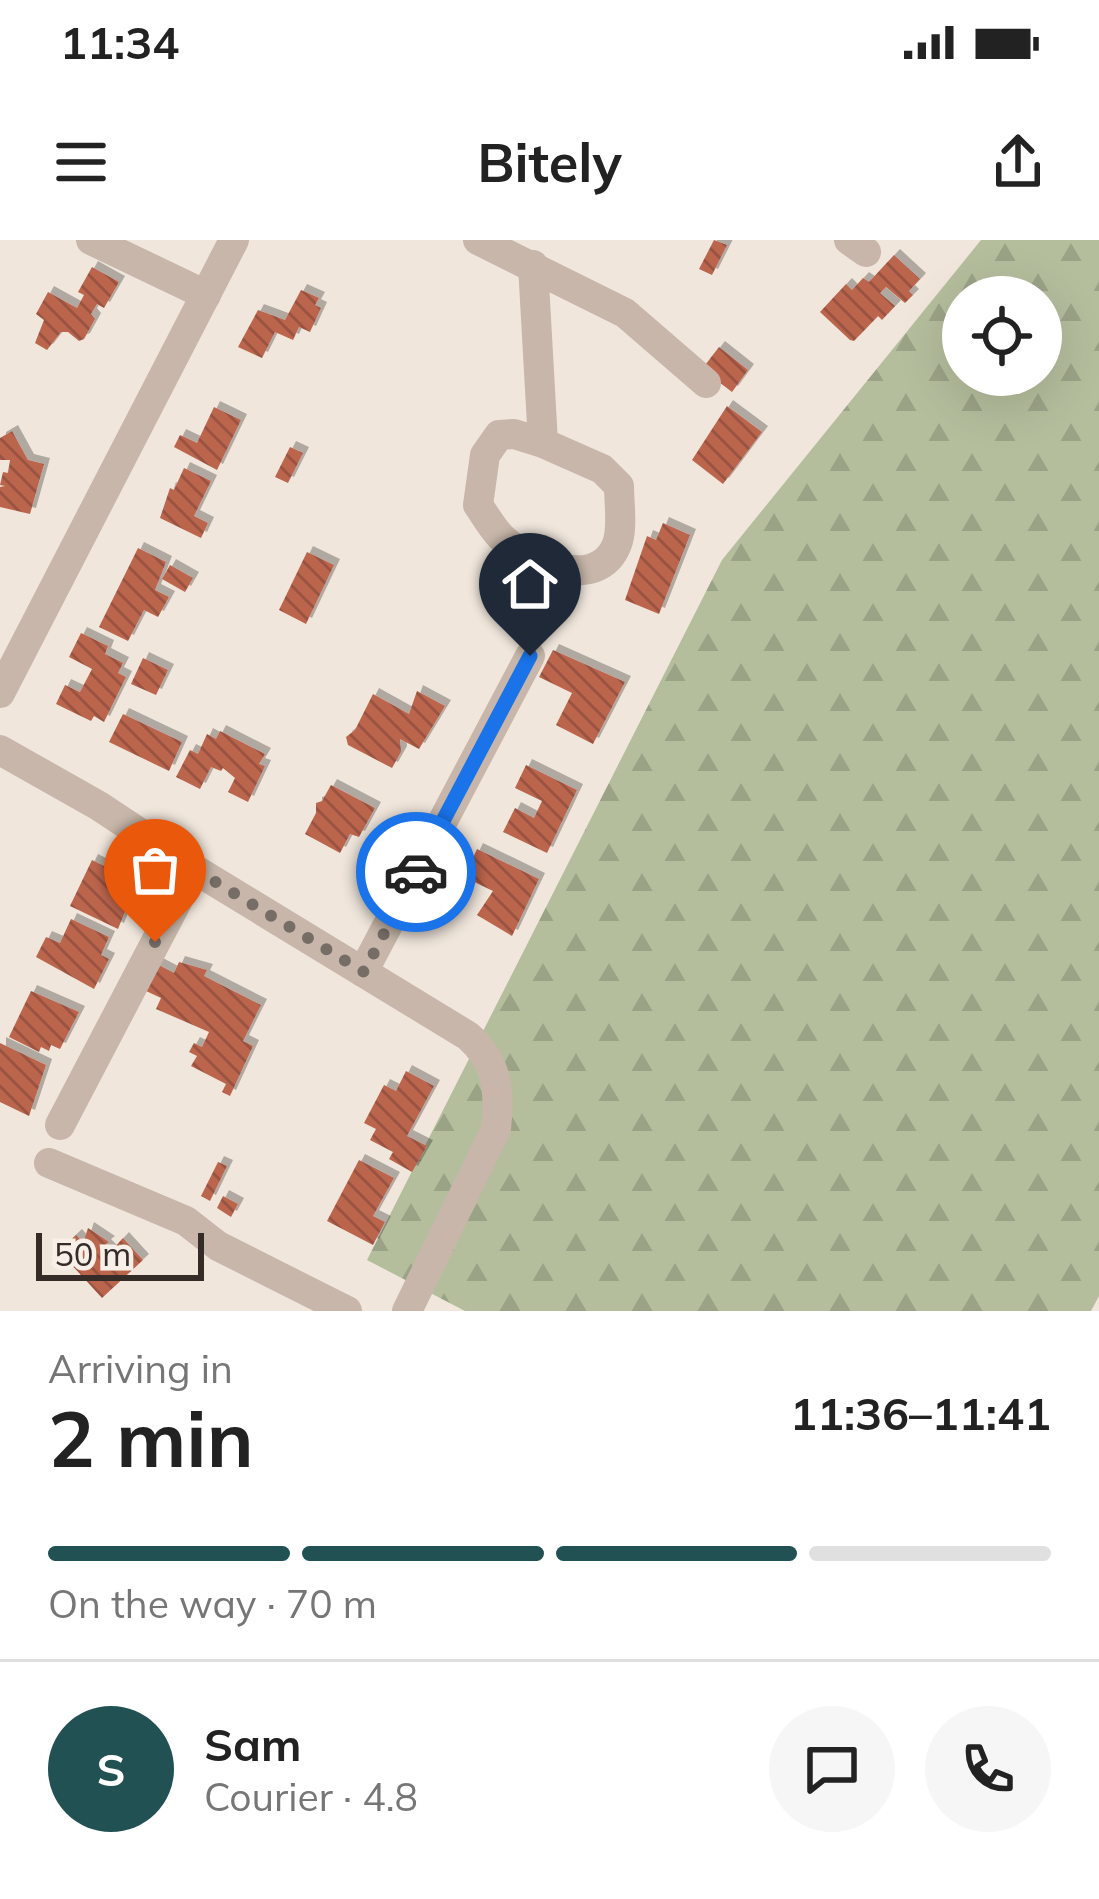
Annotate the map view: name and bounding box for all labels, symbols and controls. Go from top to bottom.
text: 11:34 [60,14,179,70]
text: Bitely [477,128,622,196]
icon: menu [48,129,114,195]
icon: share [985,129,1051,195]
map controls [942,276,1062,396]
button: locate [942,276,1062,396]
pin [479,533,581,656]
icon: home [497,551,563,617]
courier [356,812,476,932]
pin [104,819,206,942]
icon: bag [122,837,188,903]
icon: car [383,839,449,905]
scale bar [36,1227,204,1280]
text: 50 m [54,1233,131,1274]
text: Arriving in [48,1344,233,1393]
text: 11:36–11:41 [790,1385,1051,1441]
text: 2 min [48,1389,254,1487]
text: On the way · 70 m [48,1579,377,1628]
button: chat [769,1706,895,1832]
button: phone [925,1706,1051,1832]
text: Sam [204,1716,301,1772]
text: S [96,1741,126,1797]
text: Courier · 4.8 [204,1772,418,1821]

